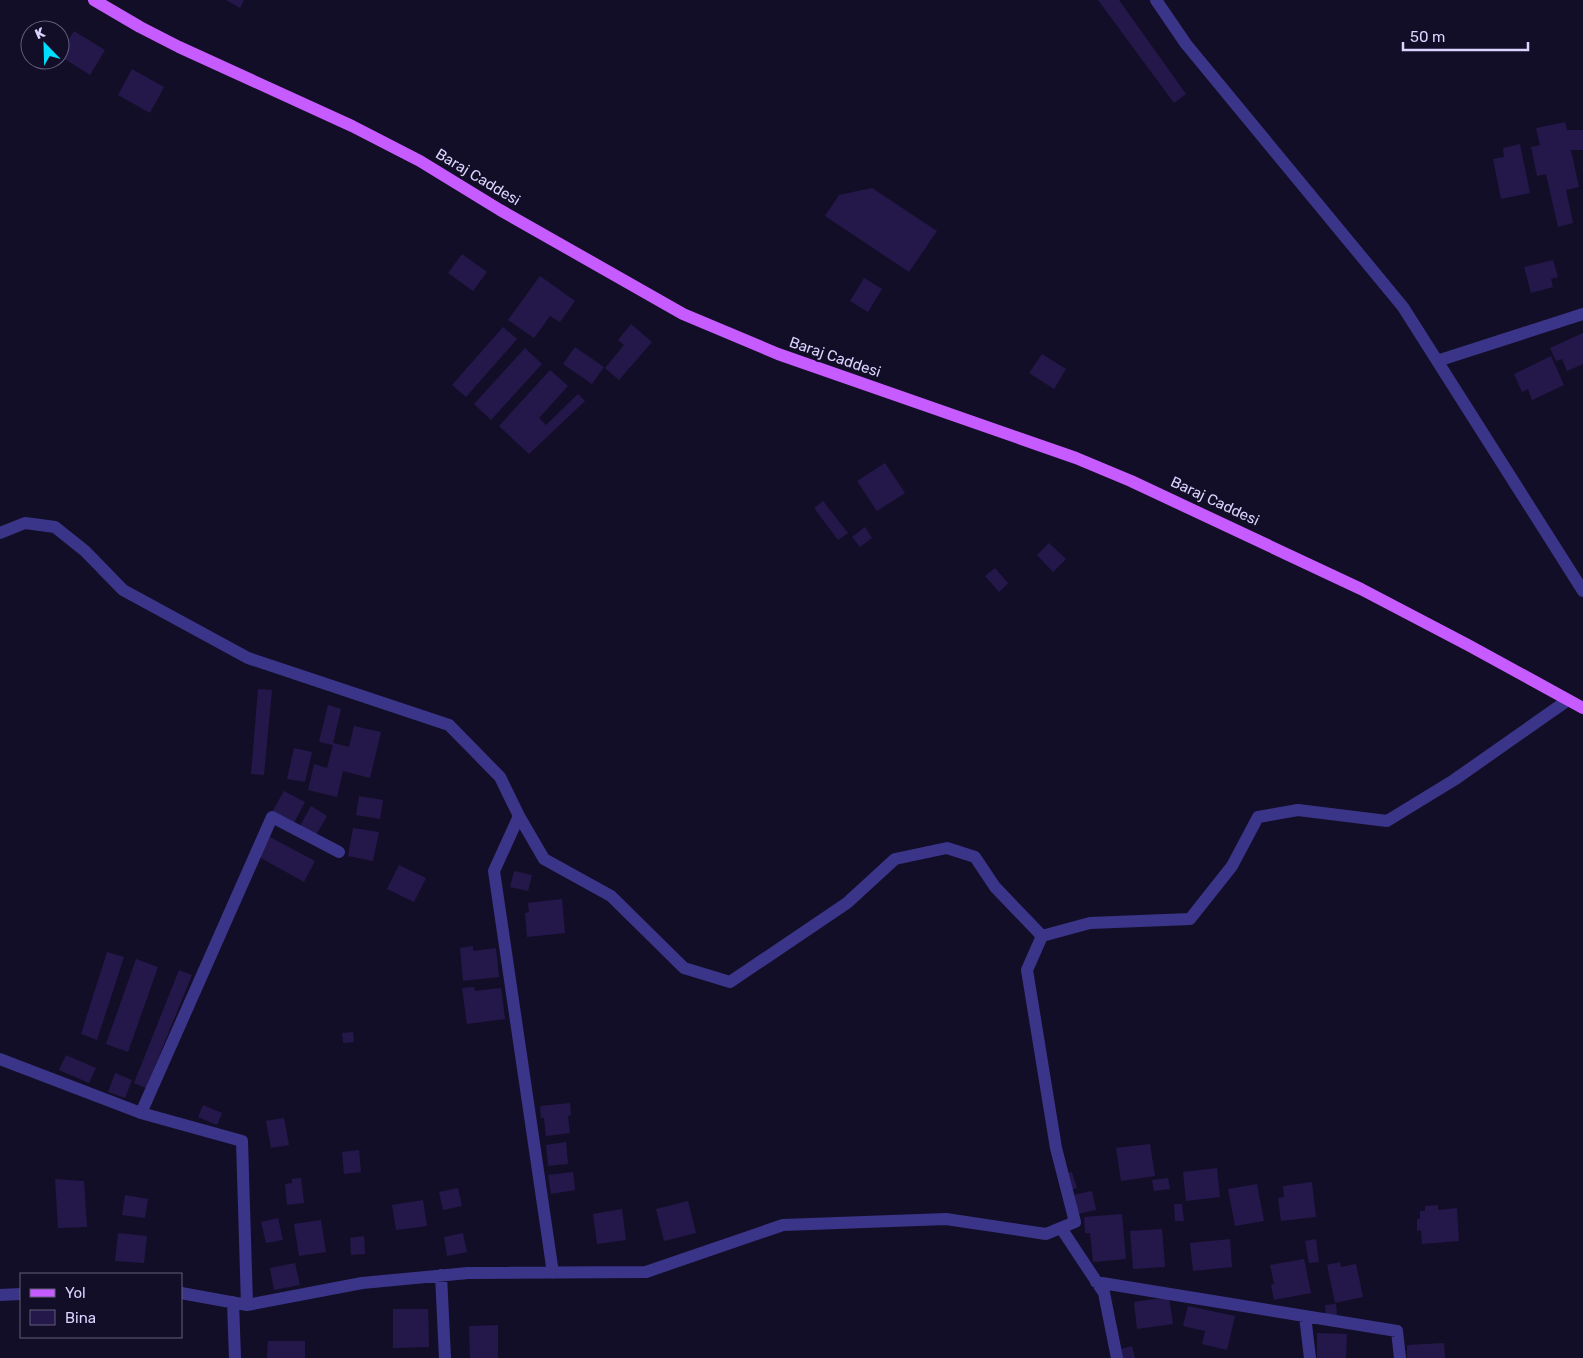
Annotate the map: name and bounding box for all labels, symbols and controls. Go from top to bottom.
north arrow [20,20,70,70]
scale bar [1403,20,1528,52]
text: K [33,24,48,43]
text: 50 m [1410,28,1445,46]
street label: Baraj Caddesi [432,145,524,209]
street label: Baraj Caddesi [787,333,883,381]
street label: Baraj Caddesi [1168,473,1262,529]
legend [20,1273,182,1338]
text: Yol [65,1284,86,1302]
text: Bina [65,1309,96,1327]

